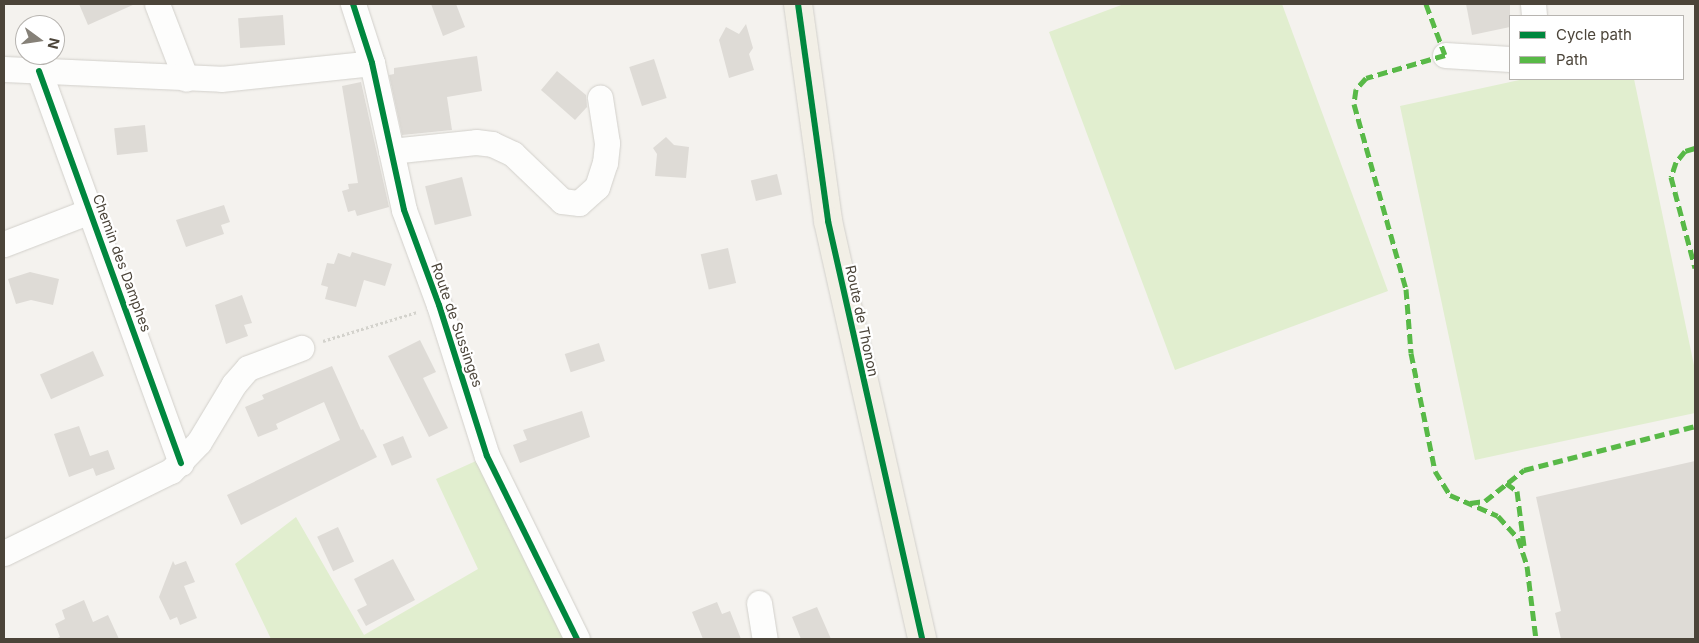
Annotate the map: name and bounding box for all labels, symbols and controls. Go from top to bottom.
north arrow [15,15,65,65]
legend [1509,15,1684,80]
text: Cycle path [1556,25,1632,44]
text: N [45,36,64,51]
text: Path [1556,50,1588,69]
street label: Chemin des Damphes [89,192,155,334]
street label: Route de Sussinges [428,261,486,389]
street label: Route de Thonon [842,264,882,378]

